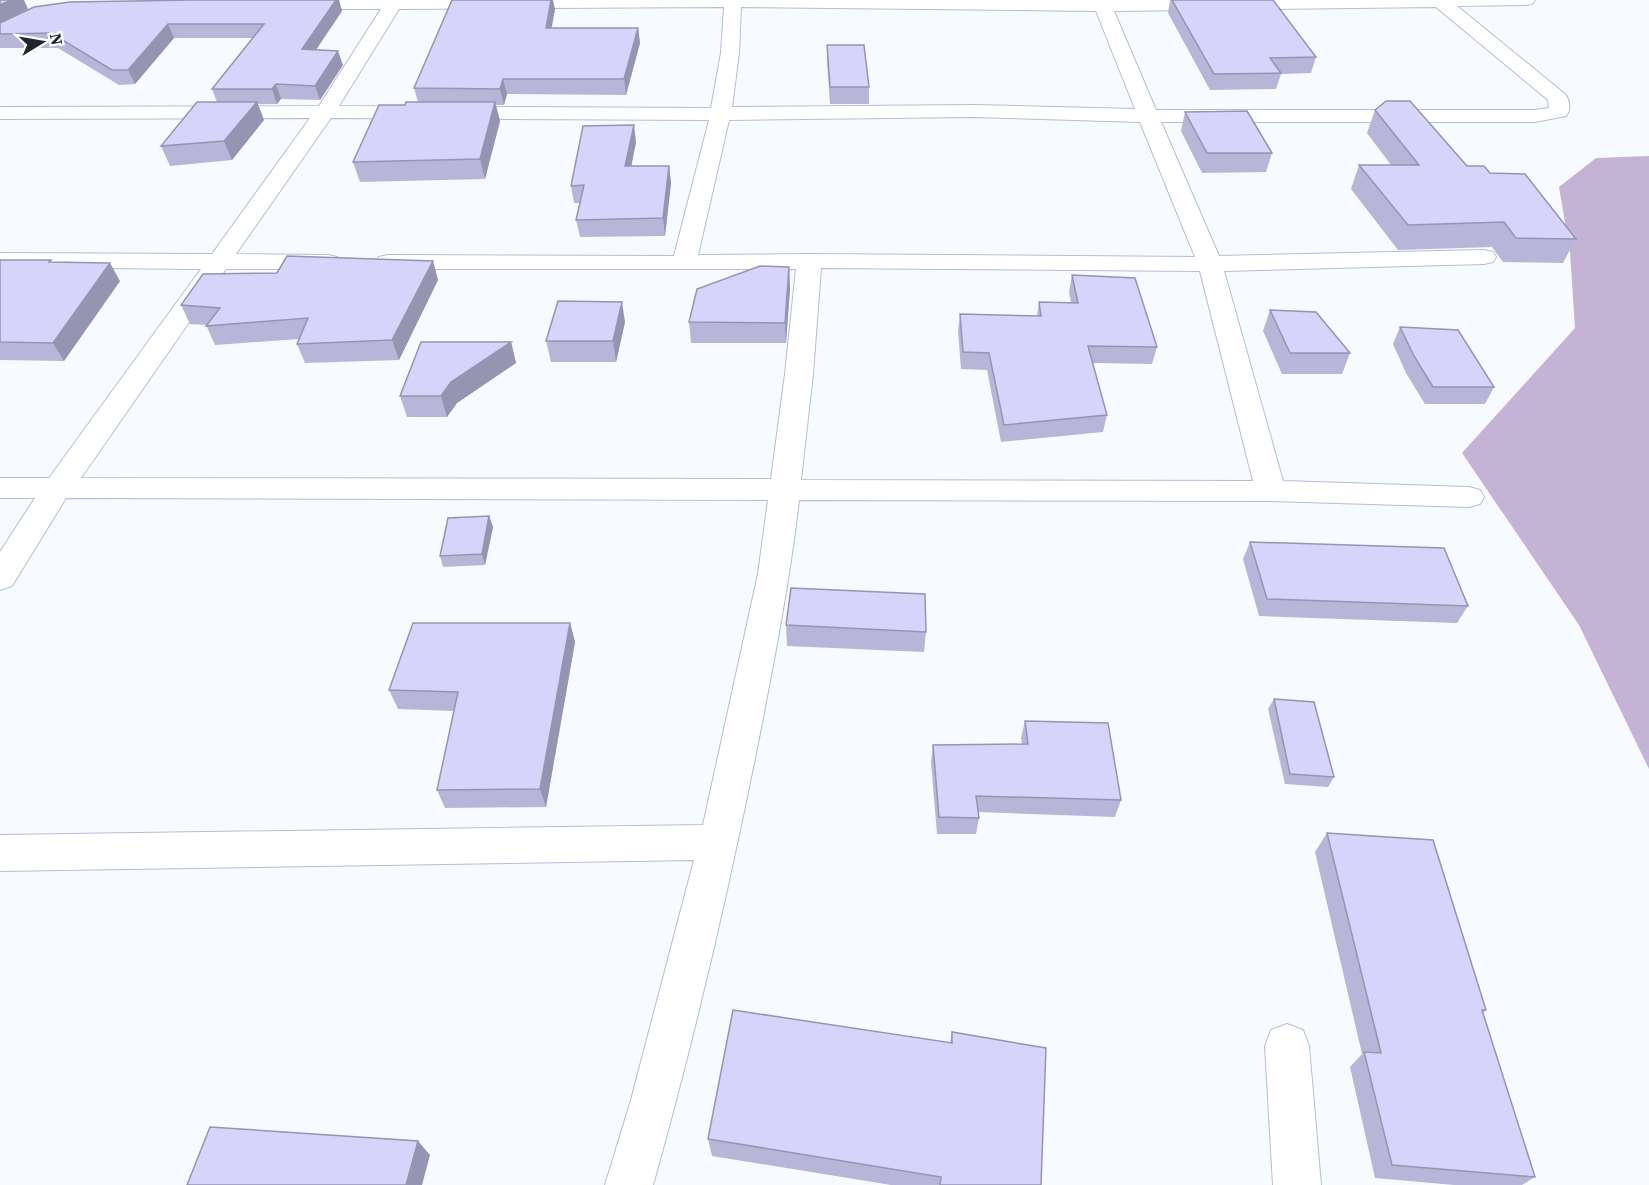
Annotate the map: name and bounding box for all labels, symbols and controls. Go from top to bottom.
north arrow [12,12,72,72]
text: N [45,31,69,47]

